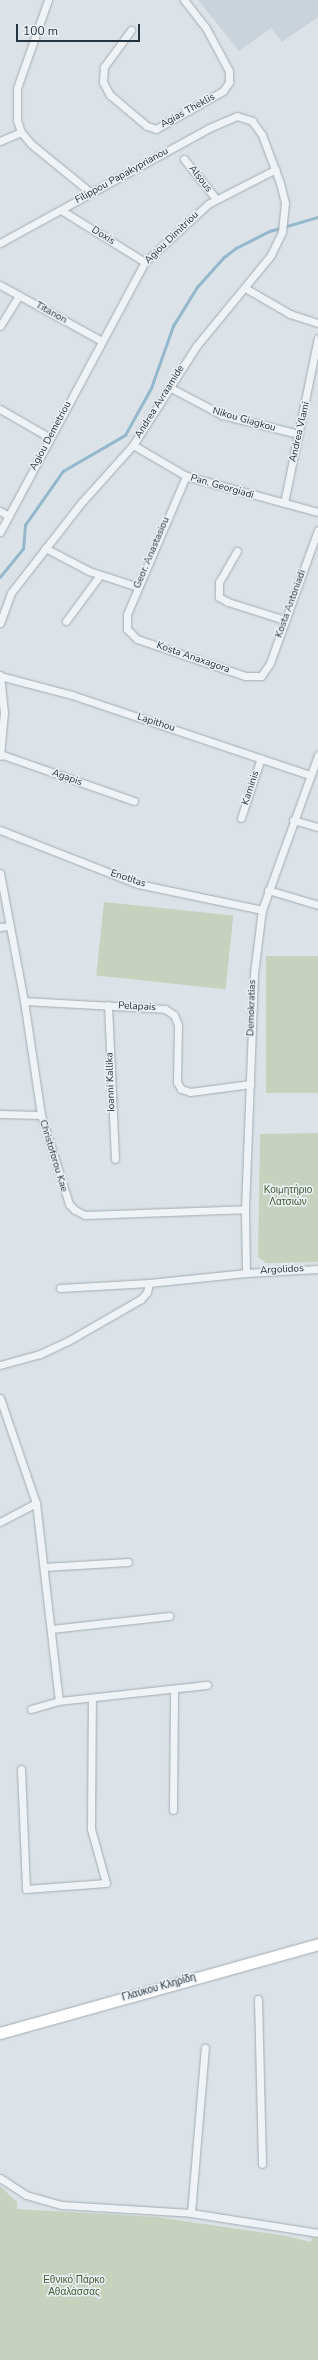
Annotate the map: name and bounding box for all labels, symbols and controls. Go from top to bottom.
scale bar [18,16,142,42]
text: 100 m [23,23,58,39]
street label: Agias Theklis [159,91,217,131]
street label: Filippou Papakyprianou [73,145,171,207]
street label: Alsous [186,163,214,195]
street label: Agiou Dimitriou [143,209,201,267]
street label: Doxis [89,224,117,248]
street label: Titanon [33,299,69,327]
street label: Andrea Avraamide [133,363,187,441]
street label: Agiou Demetriou [28,399,74,473]
street label: Andrea Vlami [287,401,313,463]
street label: Nikou Giagkou [211,405,277,435]
street label: Pan. Georgiadi [189,472,255,502]
street label: Geor. Anastasiou [132,515,172,591]
street label: Kosta Antoniadi [273,568,309,640]
street label: Kosta Anaxagora [155,640,231,676]
street label: Lapithou [135,711,177,735]
street label: Agapis [50,767,84,789]
street label: Kaminis [240,769,262,807]
street label: Enotitas [109,868,147,890]
street label: Demokratias [245,979,259,1037]
street label: Pelapais [118,1000,156,1014]
street label: Ioanni Kallika [104,1052,118,1112]
street label: Christoforou Kae [36,1118,70,1194]
park label: Κοιμητήριο Λατσιών [264,1184,312,1208]
street label: Argolidos [260,1263,304,1277]
street label: Γλαύκου Κληρίδη [121,1972,197,2004]
park label: Εθνικό Πάρκο Αθαλάσσας [43,2274,105,2298]

